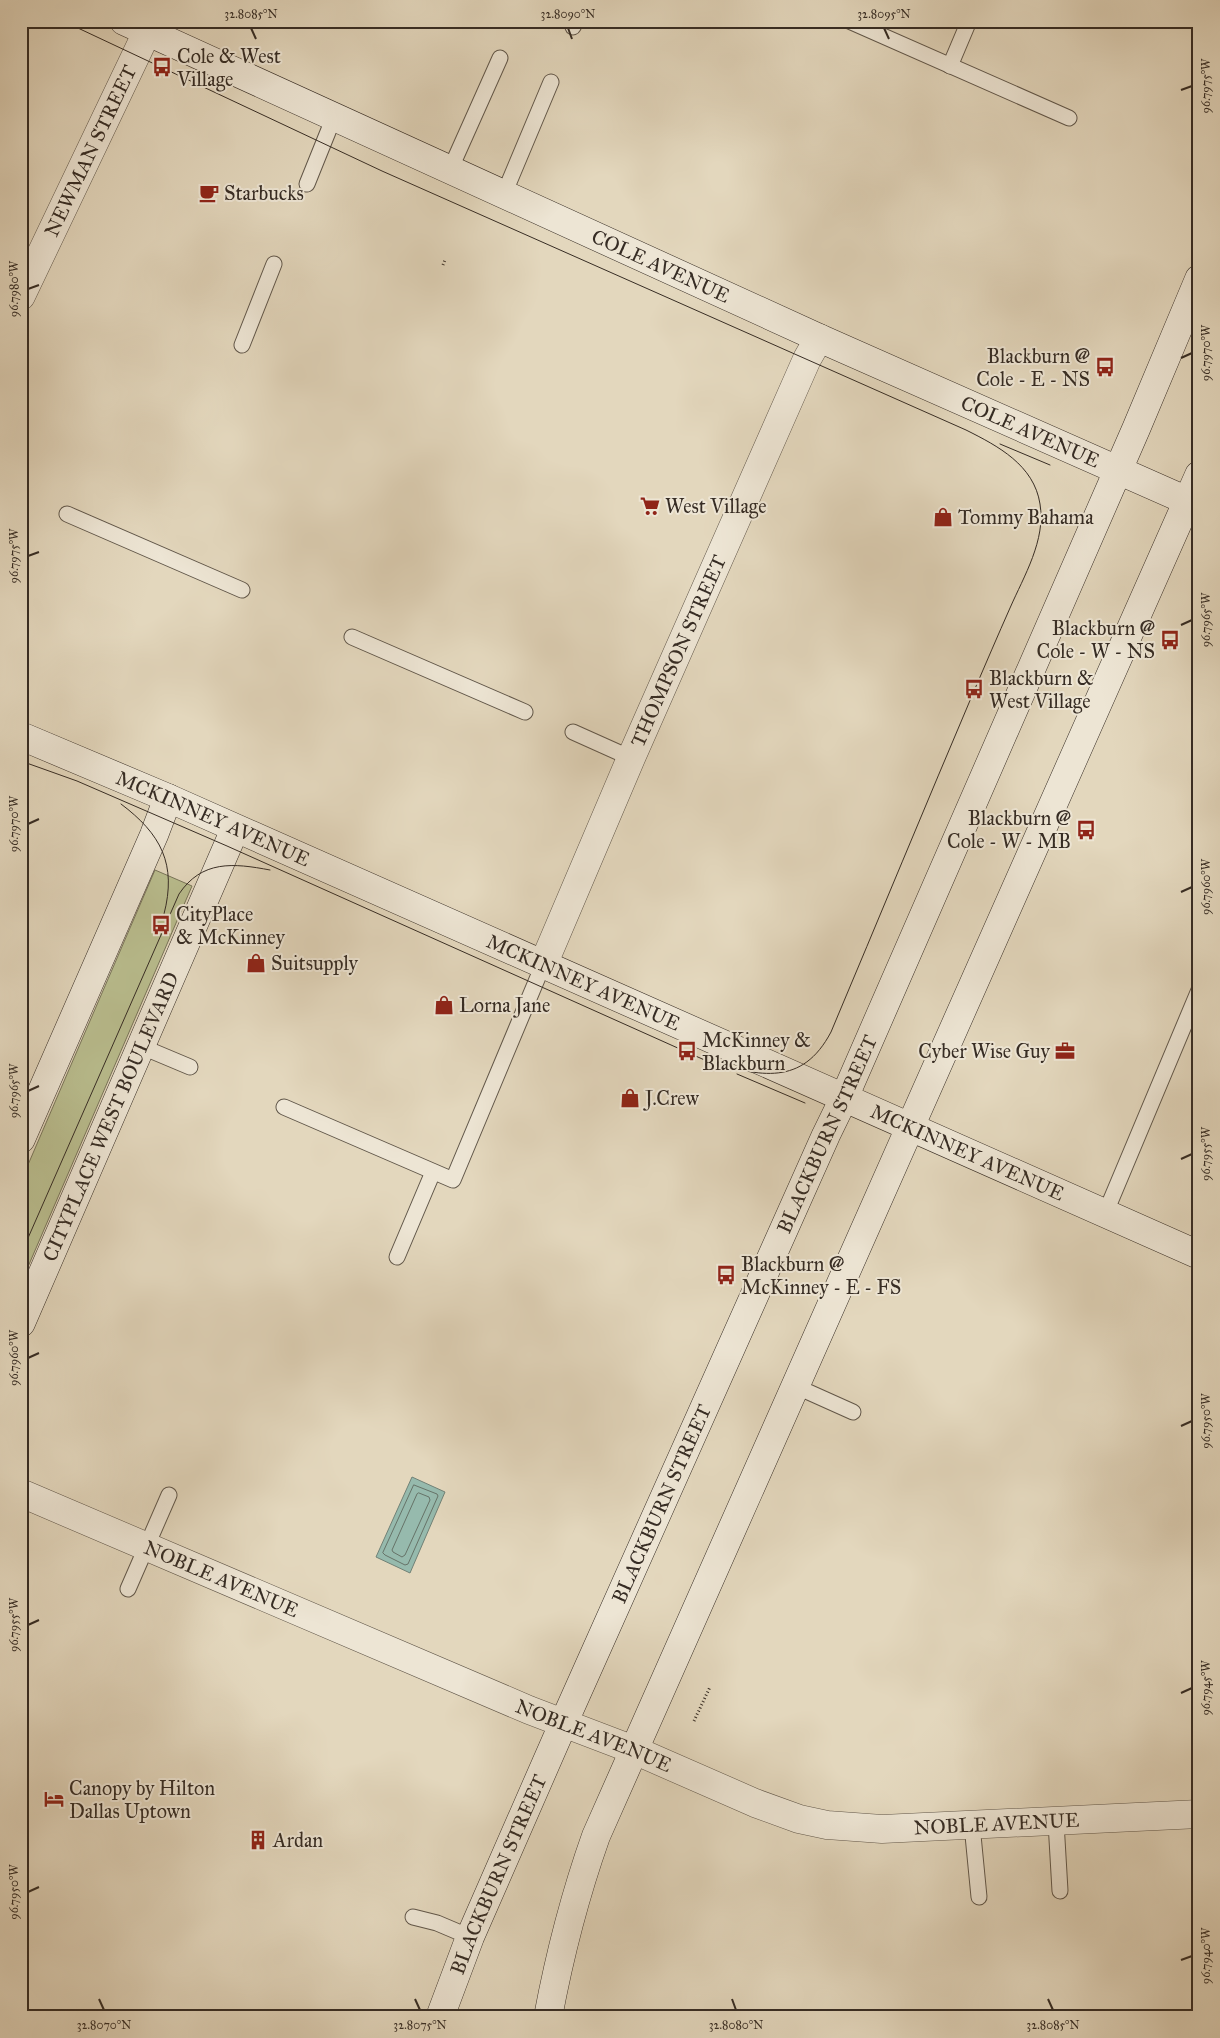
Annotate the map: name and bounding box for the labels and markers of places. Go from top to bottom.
place label: Cole & West Village [176,44,281,92]
bus stop icon: Cole & West Village [151,56,173,78]
place label: Starbucks [224,181,304,205]
cafe icon: Starbucks [198,182,220,204]
place label: Blackburn @ Cole - E - NS [976,344,1090,391]
bus stop icon: Blackburn @ Cole - E - NS [1094,356,1116,378]
place label: West Village [665,494,767,519]
supermarket icon: West Village [639,495,661,517]
place label: Tommy Bahama [958,505,1094,529]
shop icon: Tommy Bahama [932,506,954,528]
place label: Blackburn @ Cole - W - NS [1037,616,1155,663]
bus stop icon: Blackburn @ Cole - W - NS [1159,629,1181,651]
place label: Blackburn & West Village [989,666,1094,714]
bus stop icon: Blackburn & West Village [963,678,985,700]
place label: Blackburn @ Cole - W - MB [947,806,1071,853]
bus stop icon: Blackburn @ Cole - W - MB [1075,819,1097,841]
place label: CityPlace & McKinney [176,902,285,949]
bus stop icon: CityPlace & McKinney [150,914,172,936]
place label: Suitsupply [271,951,359,975]
shop icon: Suitsupply [245,952,267,974]
place label: Lorna Jane [459,993,550,1018]
shop icon: Lorna Jane [433,994,455,1016]
place label: McKinney & Blackburn [702,1028,811,1075]
place label: Cyber Wise Guy [918,1039,1051,1063]
bus stop icon: McKinney & Blackburn [676,1040,698,1062]
office icon: Cyber Wise Guy [1054,1040,1076,1062]
place label: J.Crew [643,1086,700,1111]
shop icon: J.Crew [619,1087,641,1109]
place label: Blackburn @ McKinney - E - FS [741,1252,901,1299]
bus stop icon: Blackburn @ McKinney - E - FS [715,1264,737,1286]
place label: Canopy by Hilton Dallas Uptown [69,1776,215,1823]
hotel icon: Canopy by Hilton Dallas Uptown [43,1788,65,1810]
place label: Ardan [272,1828,323,1852]
building icon: Ardan [247,1829,269,1851]

